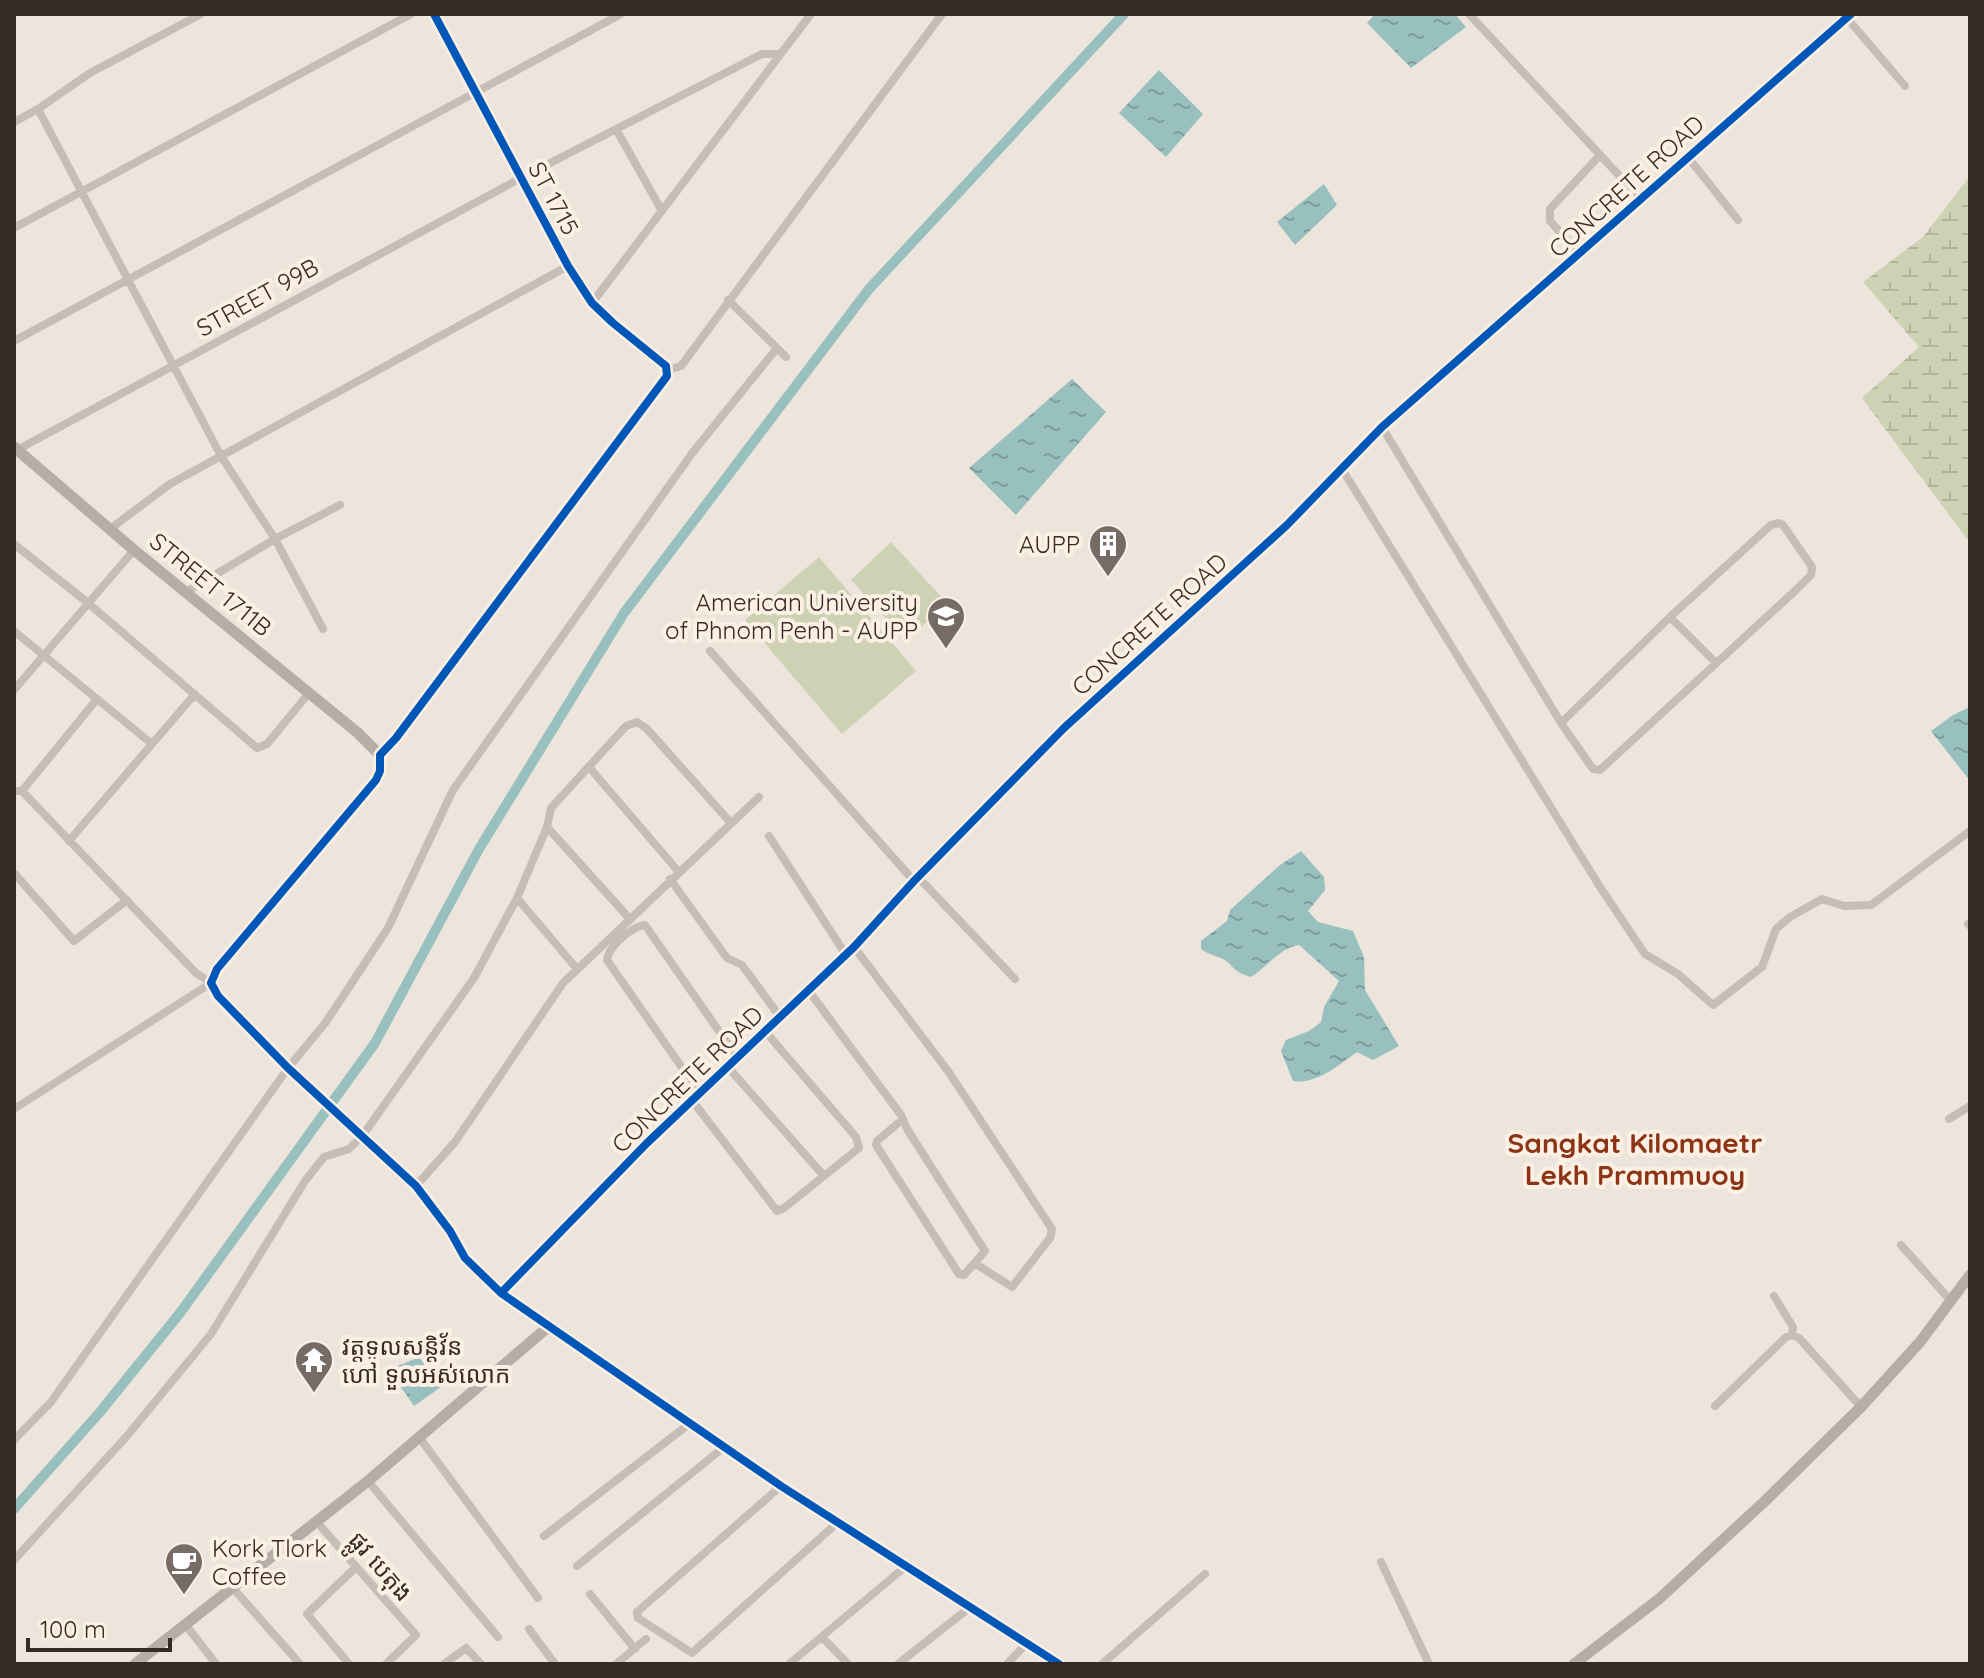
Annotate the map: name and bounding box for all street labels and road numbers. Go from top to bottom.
street label: CONCRETE ROAD [1542,108,1710,264]
street label: ST 1715 [522,156,586,240]
street label: STREET 99B [191,251,323,343]
street label: STREET 1711B [144,526,278,642]
street label: CONCRETE ROAD [1065,546,1233,702]
street label: CONCRETE ROAD [605,999,769,1159]
street label: ផ្លូវ បេតុង [337,1525,419,1612]

